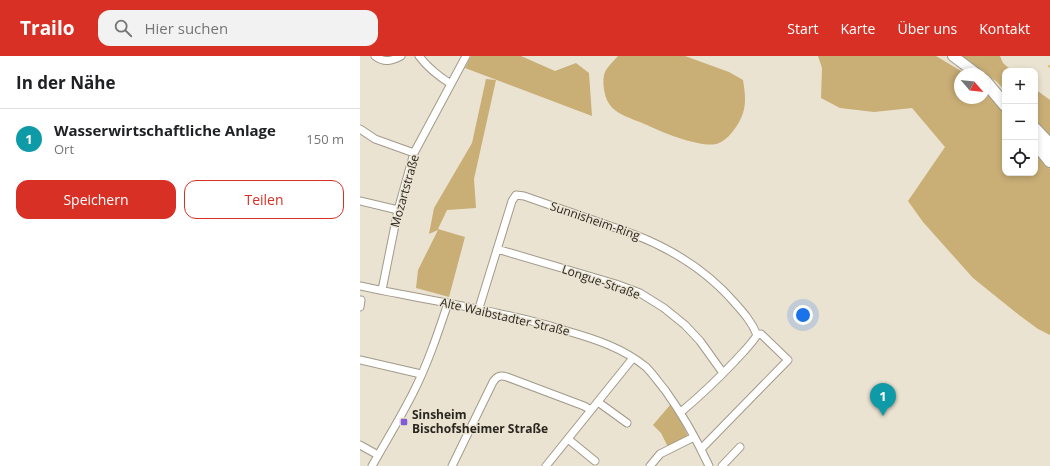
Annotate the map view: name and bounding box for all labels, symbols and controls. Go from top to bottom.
search box [98,10,378,46]
text: Trailo [20,15,74,41]
icon: search [112,17,134,39]
text: Hier suchen [144,18,228,38]
text: Start [787,19,819,38]
text: Karte [841,19,875,38]
text: Über uns [897,19,957,38]
text: Kontakt [979,19,1030,38]
north arrow [954,68,990,104]
map controls [1002,68,1038,176]
button: + [1002,68,1038,104]
text: In der Nähe [16,71,115,94]
button: − [1002,104,1038,140]
text: Wasserwirtschaftliche Anlage [54,120,276,140]
text: 1 [25,130,33,148]
text: 150 m [306,130,344,148]
text: Ort [54,140,74,158]
button: locate [1002,140,1038,176]
street label: Mozartstraße [386,152,423,229]
button: Speichern [16,180,176,219]
button: Teilen [184,180,344,219]
street label: Sunnisheim-Ring [548,197,643,244]
street label: Longue-Straße [560,260,643,303]
street label: Alte Waibstadter Straße [439,293,572,340]
your location [793,305,813,325]
pin: 1 [870,383,896,416]
place label: Sinsheim Bischofsheimer Straße [412,406,548,437]
marker: Sinsheim Bischofsheimer Straße [399,417,409,427]

